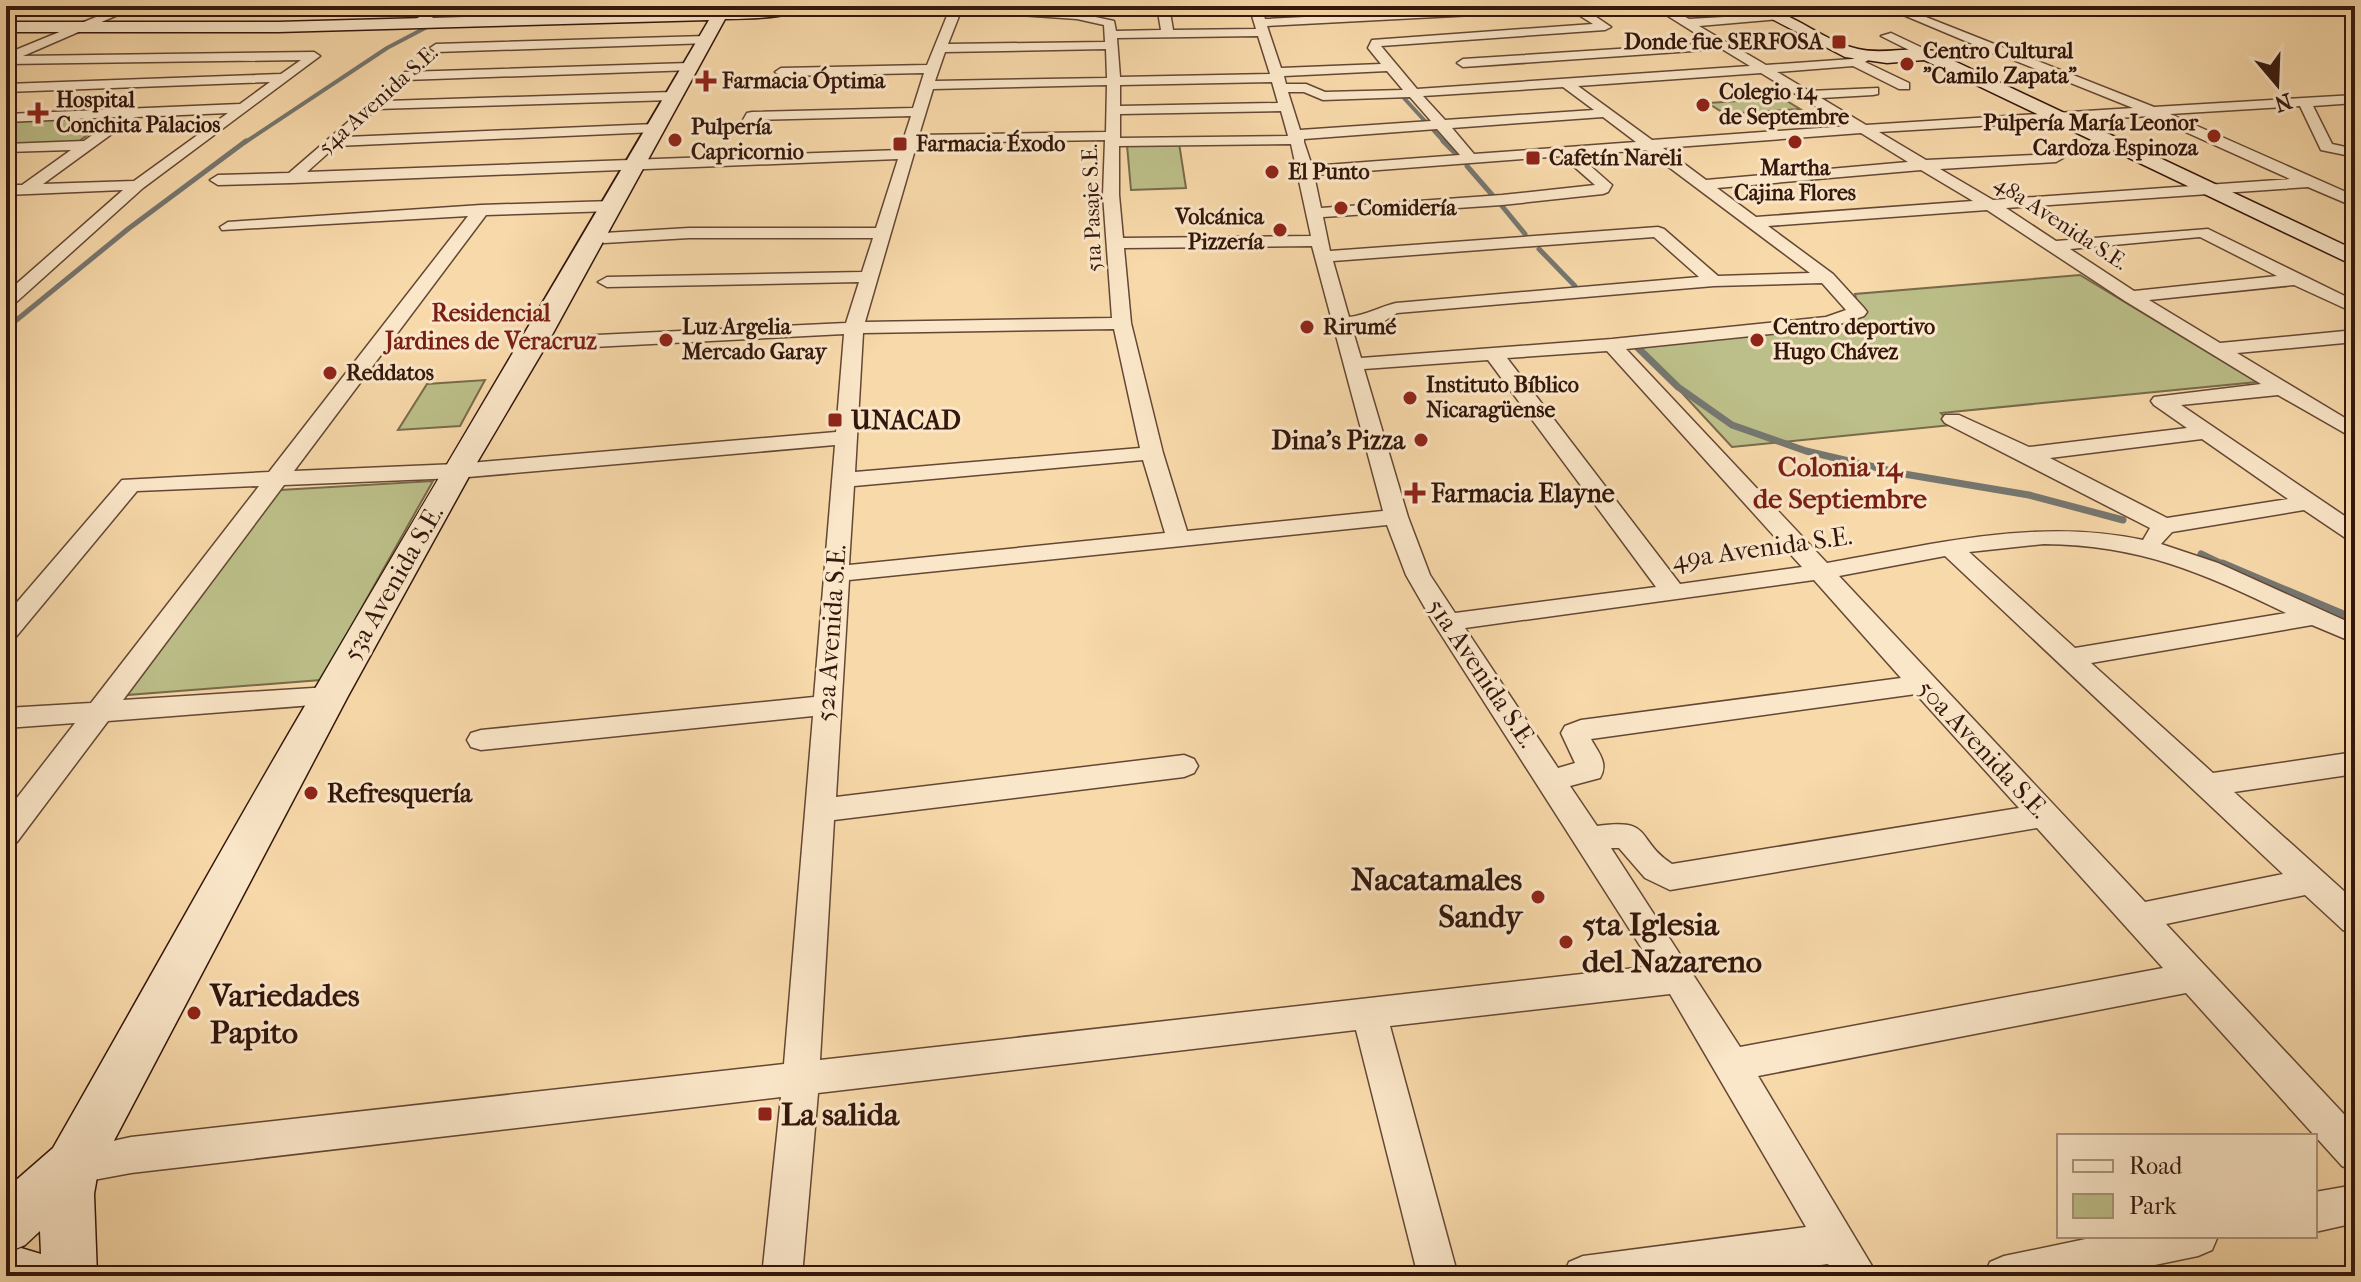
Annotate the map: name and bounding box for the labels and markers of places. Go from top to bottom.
place label: Donde fue SERFOSA [1624,29,1824,55]
marker: Donde fue SERFOSA [1830,33,1848,51]
place label: Centro Cultural "Camilo Zapata" [1923,38,2077,89]
marker: Centro Cultural "Camilo Zapata" [1898,55,1916,73]
place label: Farmacia Óptima [721,66,886,94]
marker: Farmacia Óptima [697,72,715,90]
place label: Colegio 14 de Septembre [1719,79,1849,130]
place label: Hospital Conchita Palacios [56,87,220,138]
marker: Colegio 14 de Septembre [1694,96,1712,114]
marker: Hospital Conchita Palacios [27,102,49,124]
place label: Pulpería María Leonor Cardoza Espinoza [1983,110,2199,161]
place label: Pulpería Capricornio [691,114,804,165]
marker: Pulpería María Leonor Cardoza Espinoza [2205,127,2223,145]
place label: Farmacia Éxodo [915,129,1066,157]
marker: Pulpería Capricornio [666,131,684,149]
marker: Martha Cajina Flores [1786,133,1804,151]
marker: Farmacia Éxodo [891,135,909,153]
place label: Cafetín Nareli [1549,145,1683,171]
marker: Cafetín Nareli [1524,149,1542,167]
place label: Martha Cajina Flores [1734,155,1856,206]
place label: El Punto [1288,159,1370,185]
marker: El Punto [1263,163,1281,181]
place label: Comidería [1357,195,1457,221]
marker: Comidería [1332,199,1350,217]
place label: Volcánica Pizzería [1174,204,1265,255]
marker: Volcánica Pizzería [1271,221,1289,239]
place label: Luz Argelia Mercado Garay [681,314,828,365]
place label: Rirumé [1323,314,1397,340]
place label: Centro deportivo Hugo Chávez [1773,314,1935,365]
marker: Rirumé [1298,318,1316,336]
marker: Luz Argelia Mercado Garay [657,331,675,349]
marker: Centro deportivo Hugo Chávez [1748,331,1766,349]
place label: Reddatos [346,360,434,386]
marker: Reddatos [321,364,339,382]
place label: Instituto Bíblico Nicaragüense [1426,372,1579,423]
marker: Instituto Bíblico Nicaragüense [1401,389,1419,407]
place label: UNACAD [850,405,961,436]
marker: UNACAD [826,411,844,429]
place label: Dina's Pizza [1272,425,1406,456]
marker: Dina's Pizza [1412,431,1430,449]
place label: Farmacia Elayne [1430,478,1615,509]
marker: Farmacia Elayne [1406,484,1424,502]
place label: Refresquería [327,778,473,809]
marker: Refresquería [302,784,320,802]
place label: Nacatamales Sandy [1351,861,1524,935]
marker: Nacatamales Sandy [1529,888,1547,906]
place label: 5ta Iglesia del Nazareno [1582,906,1762,980]
marker: 5ta Iglesia del Nazareno [1557,933,1575,951]
place label: Variedades Papito [209,977,360,1051]
marker: Variedades Papito [185,1004,203,1022]
place label: La salida [781,1096,900,1133]
marker: La salida [756,1105,774,1123]

